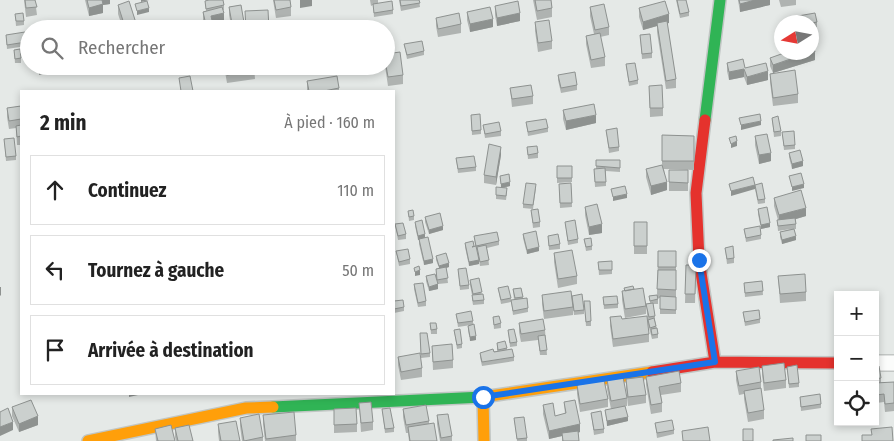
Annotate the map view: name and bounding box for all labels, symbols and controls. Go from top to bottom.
north arrow [774,15,819,60]
search box [20,20,395,75]
icon: search [38,34,66,62]
text: Rechercher [78,36,165,59]
text: 2 min [40,110,87,136]
text: À pied · 160 m [284,113,375,132]
icon: ahead [41,176,69,204]
text: Continuez [88,179,167,202]
text: 110 m [337,181,374,200]
route end [688,249,711,272]
icon: left [41,256,69,284]
text: Tournez à gauche [88,259,224,282]
text: 50 m [342,261,374,280]
map controls [834,291,879,426]
button: + [834,291,879,336]
icon: arrive [41,336,69,364]
button: − [834,336,879,381]
text: Arrivée à destination [88,339,254,362]
button: locate [834,381,879,426]
route start [472,386,495,409]

